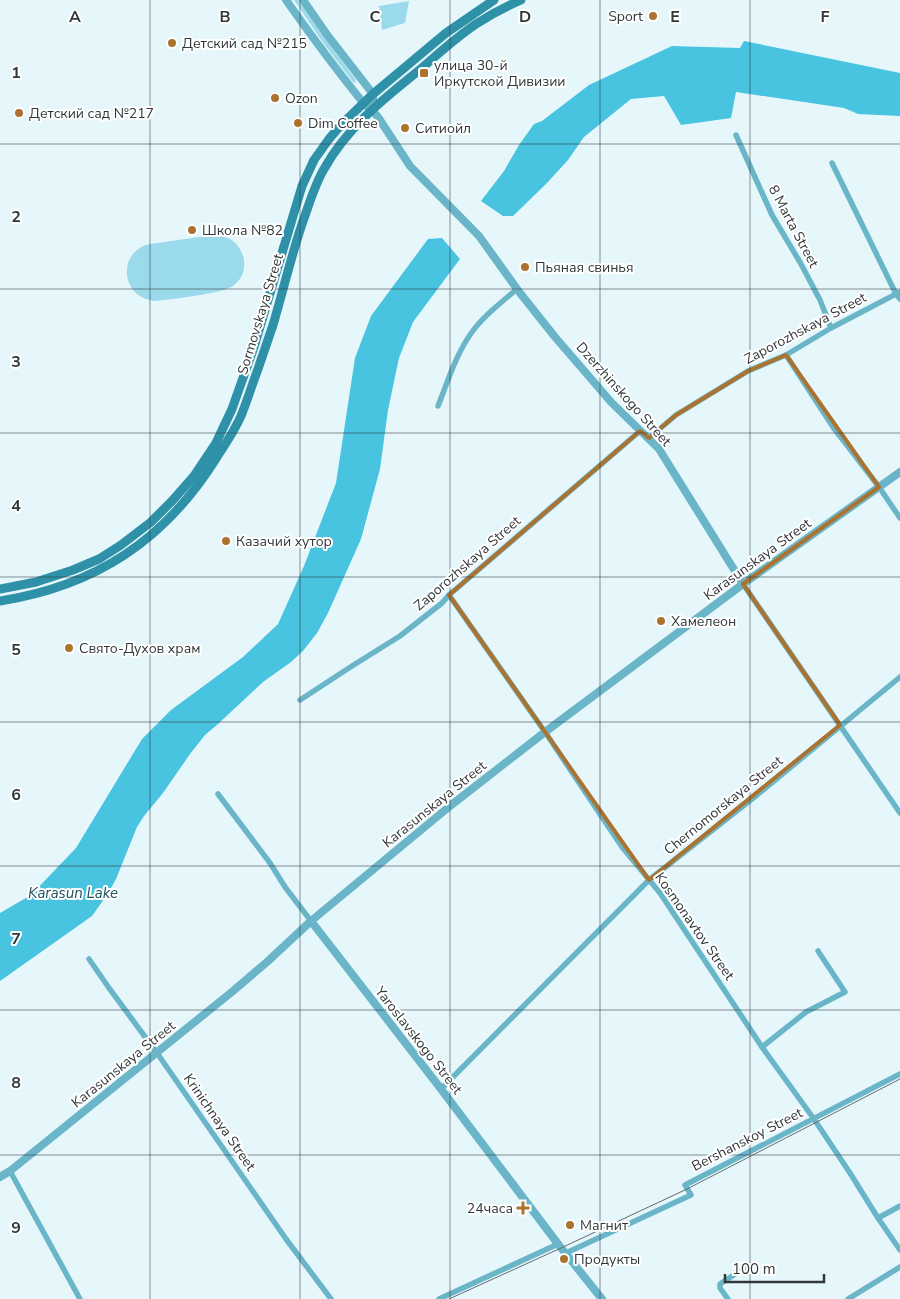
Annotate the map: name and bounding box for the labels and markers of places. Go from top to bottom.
place label: Sport [608,7,643,26]
marker: Sport [647,10,659,22]
place label: Детский сад №215 [182,34,307,53]
marker: Детский сад №215 [166,37,178,49]
place label: улица 30-й Иркутской Дивизии [434,56,566,91]
marker: улица 30-й Иркутской Дивизии [418,67,430,79]
place label: Ozon [285,89,318,108]
marker: Ozon [269,92,281,104]
place label: Детский сад №217 [29,104,154,123]
marker: Детский сад №217 [13,107,25,119]
place label: Dim Coffee [308,114,378,133]
marker: Dim Coffee [292,117,304,129]
place label: Ситиойл [415,119,471,138]
marker: Ситиойл [399,122,411,134]
place label: Школа №82 [202,221,283,240]
marker: Школа №82 [186,224,198,236]
place label: Пьяная свинья [535,258,634,277]
marker: Пьяная свинья [519,261,531,273]
place label: Казачий хутор [236,532,332,551]
marker: Казачий хутор [220,535,232,547]
place label: Хамелеон [671,612,736,631]
marker: Хамелеон [655,615,667,627]
place label: Свято-Духов храм [79,639,200,658]
marker: Свято-Духов храм [63,642,75,654]
place label: 24часа [467,1199,513,1218]
marker: 24часа [517,1202,529,1214]
place label: Магнит [580,1216,629,1235]
marker: Магнит [564,1219,576,1231]
place label: Продукты [574,1250,640,1269]
marker: Продукты [558,1253,570,1265]

